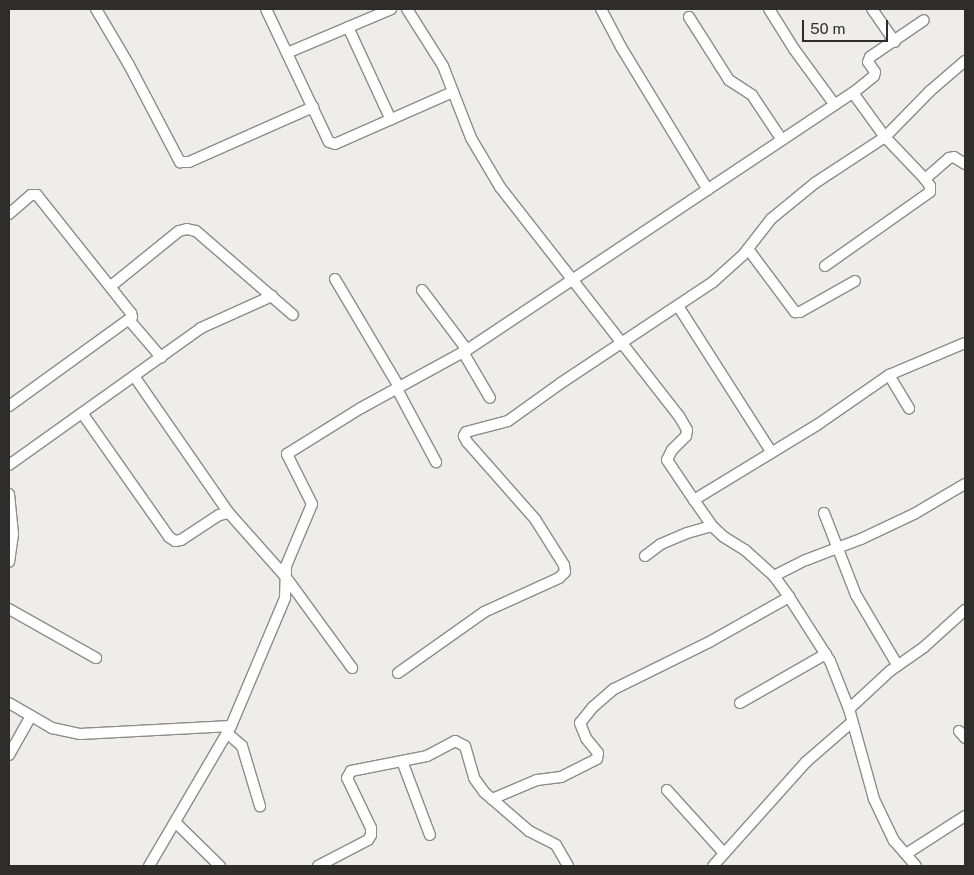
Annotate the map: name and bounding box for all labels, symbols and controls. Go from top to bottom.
scale bar [804,10,890,42]
text: 50 m [810,20,845,37]

